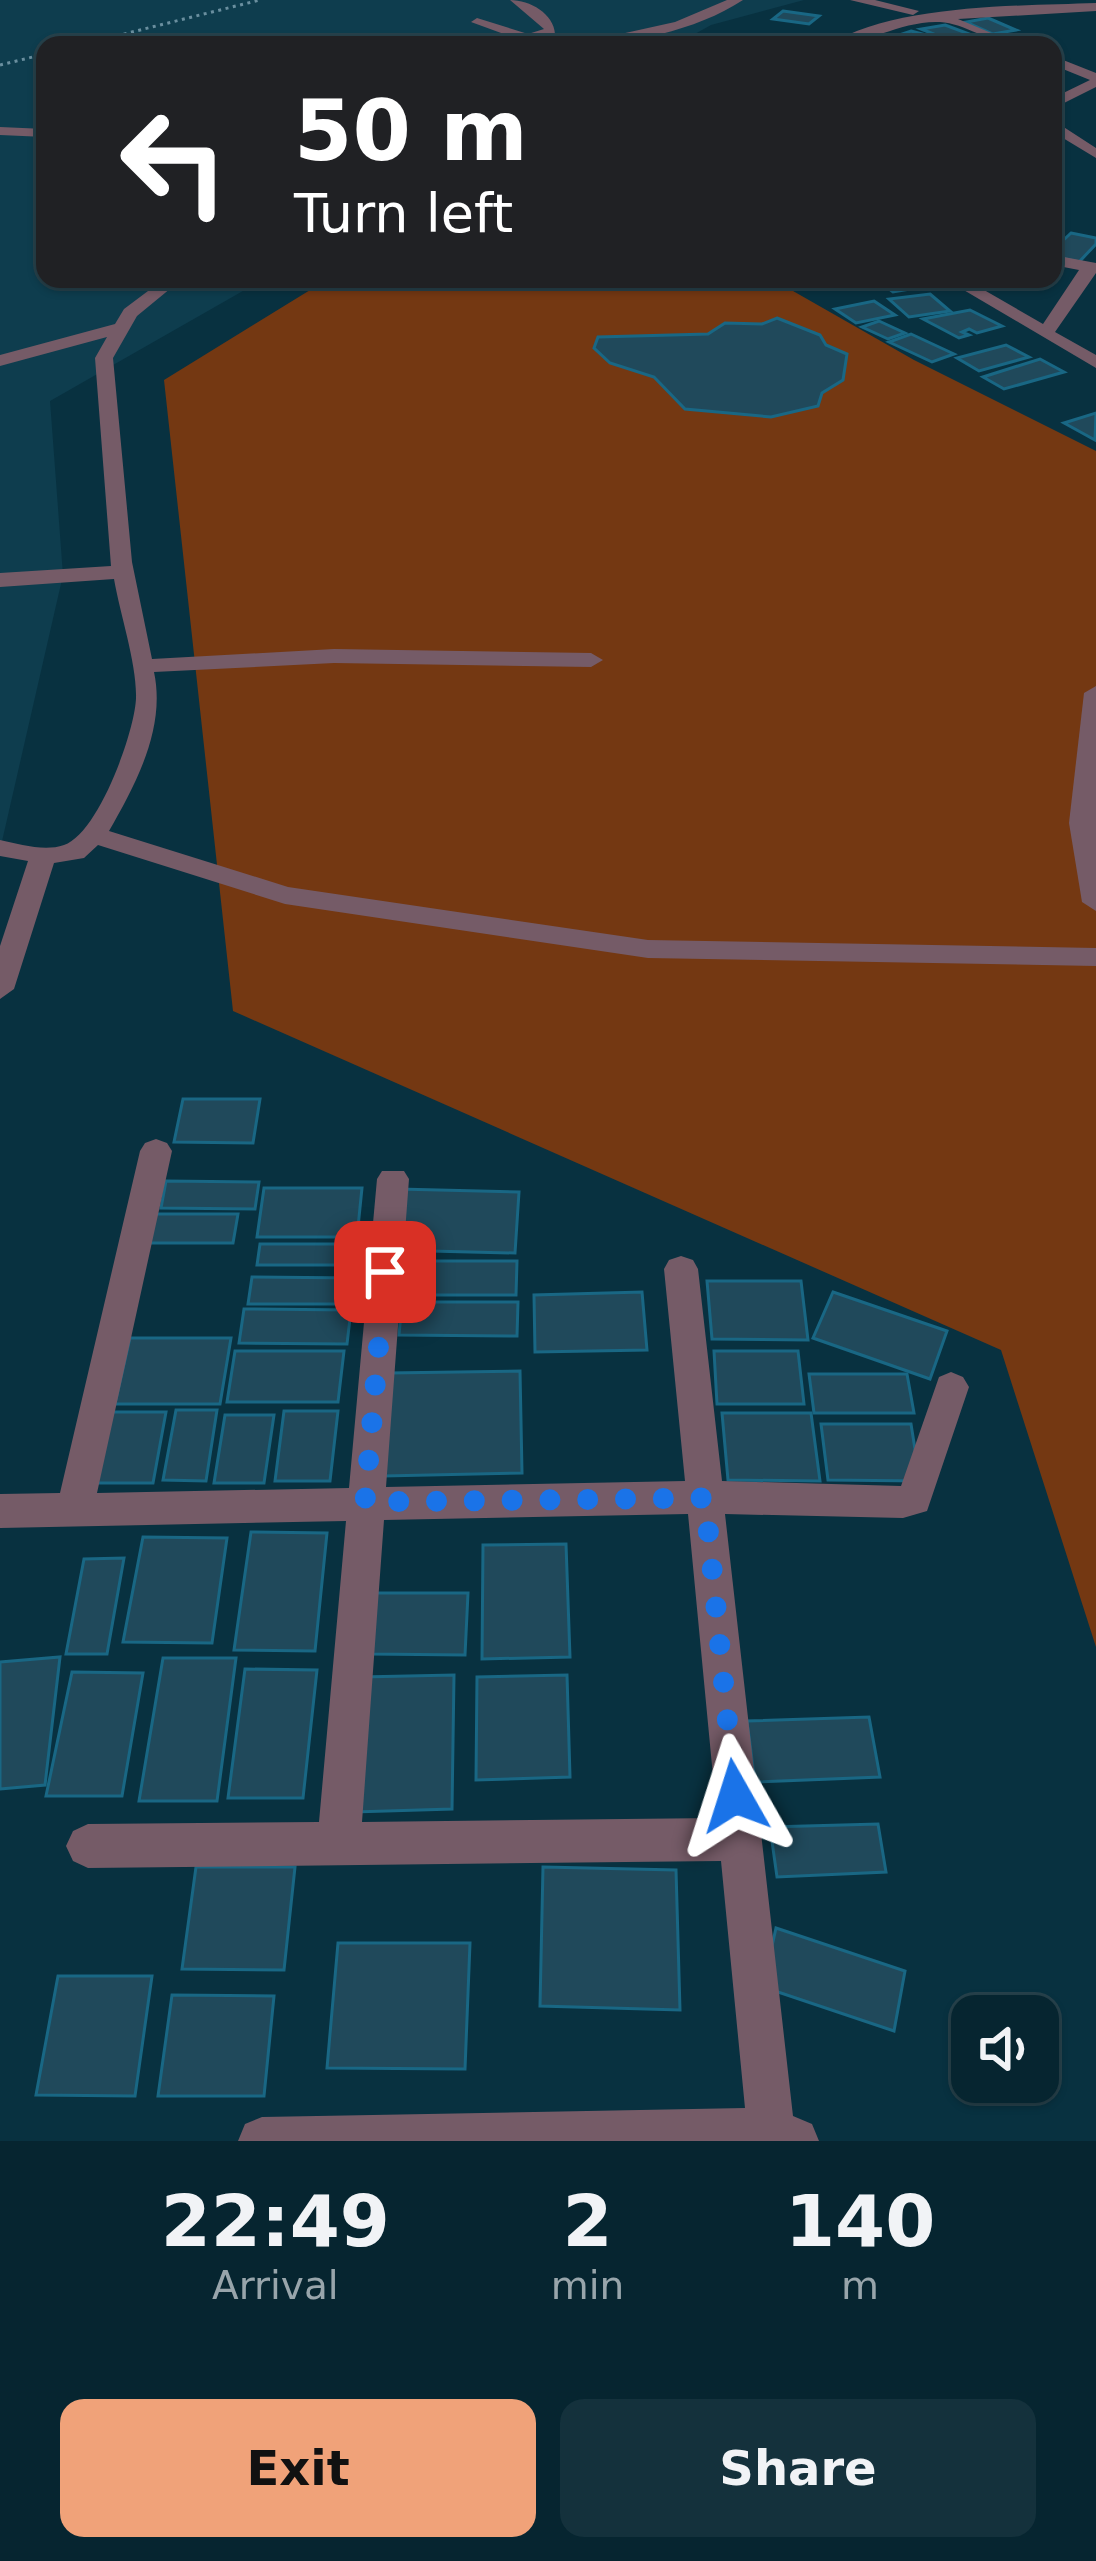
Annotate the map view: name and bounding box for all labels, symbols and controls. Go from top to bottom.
text: 50 m [294,82,528,180]
icon: left [96,84,252,240]
text: Turn left [294,182,513,245]
pin [334,1221,436,1323]
icon: arrive [352,1239,418,1305]
position arrow [672,1733,798,1859]
map controls [951,1995,1059,2103]
button: sound [951,1995,1059,2103]
text: 22:49 [161,2179,390,2263]
text: 2 [562,2179,612,2263]
text: 140 [785,2179,935,2263]
text: Arrival [212,2263,339,2308]
text: min [551,2263,624,2308]
text: m [841,2263,879,2308]
button: Exit [60,2399,536,2537]
button: Share [560,2399,1036,2537]

